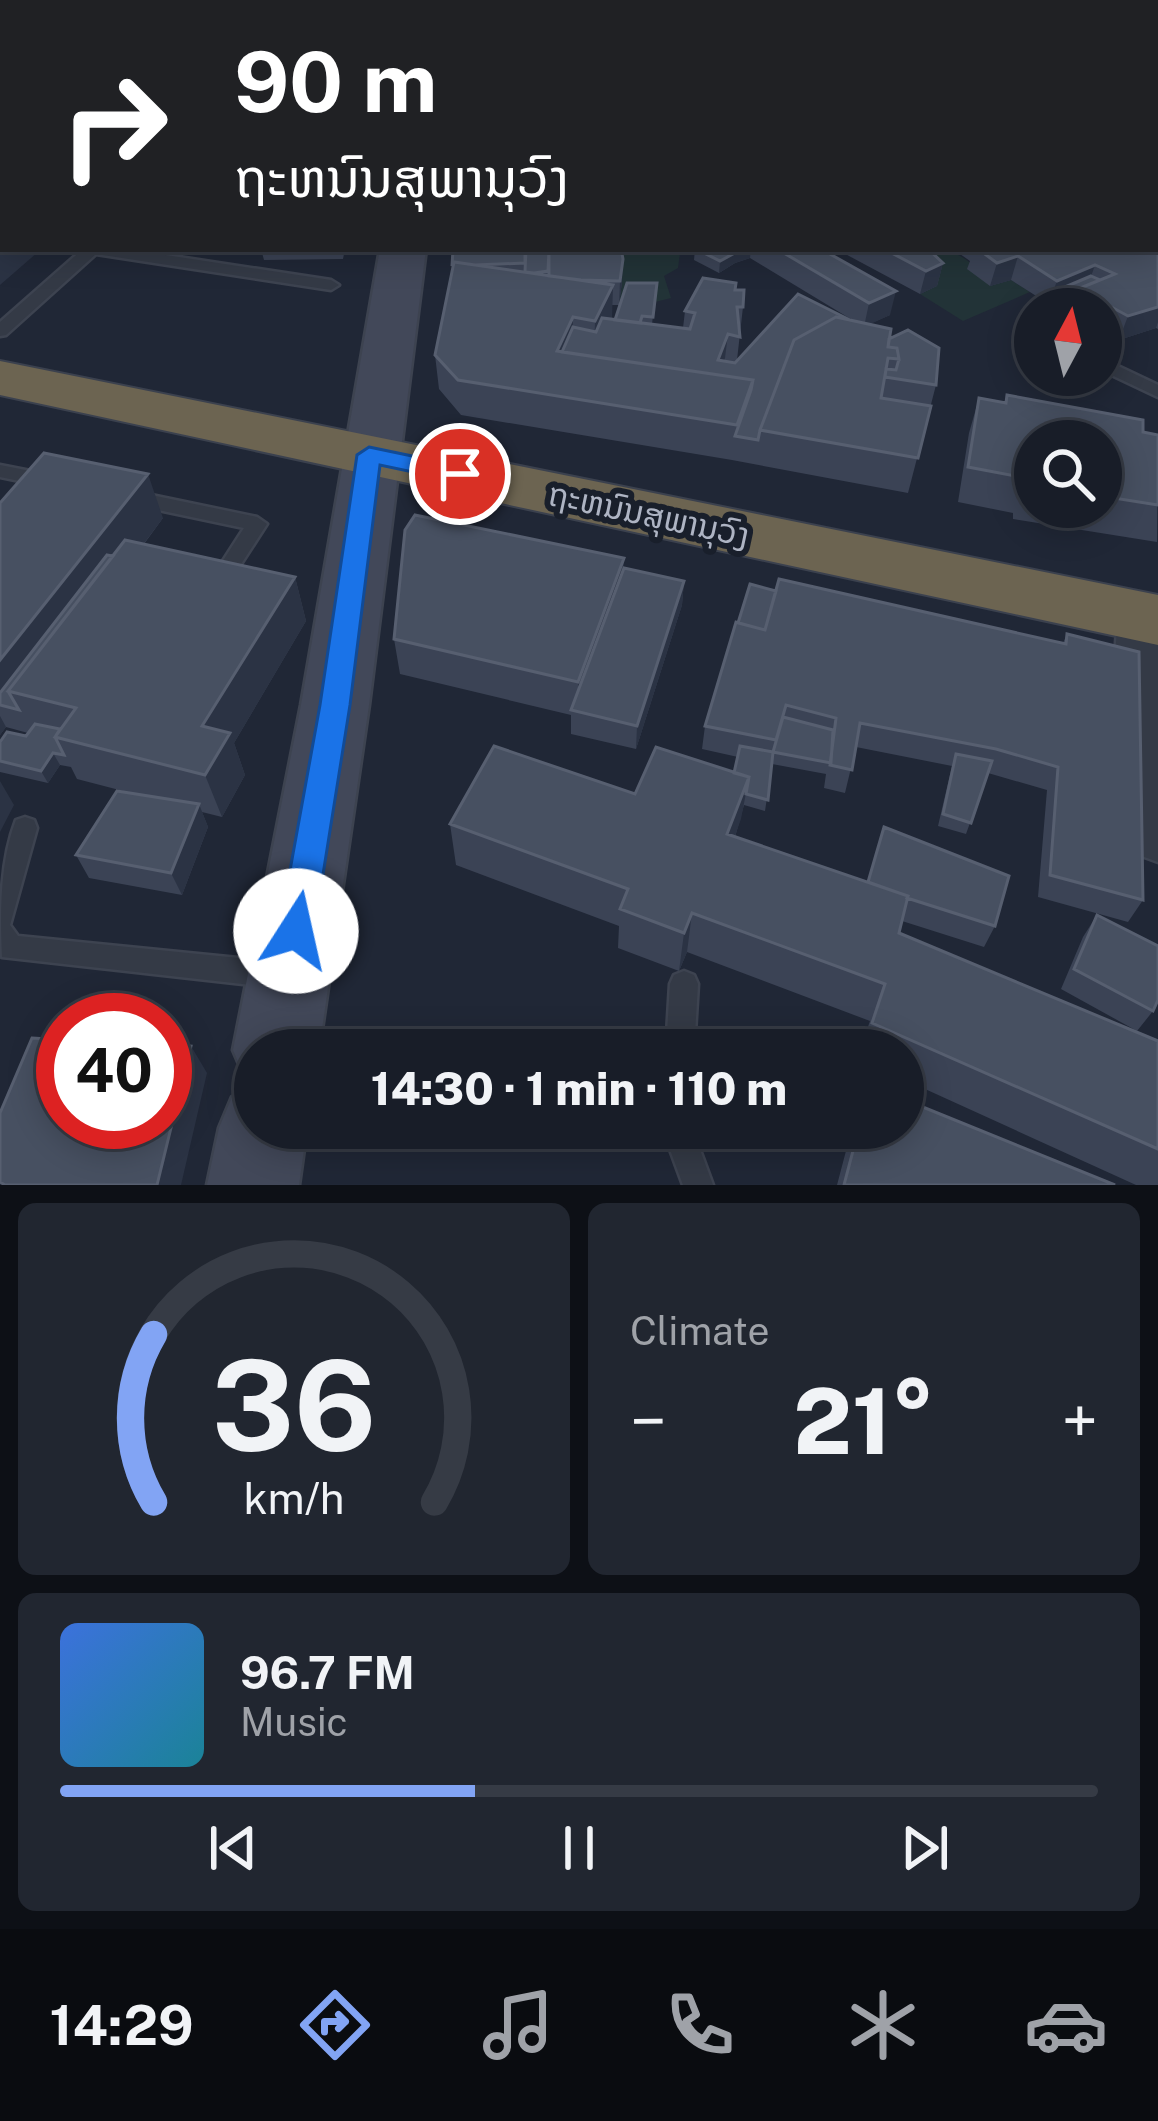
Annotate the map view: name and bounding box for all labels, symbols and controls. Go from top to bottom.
text: 90 m [234,32,437,131]
icon: right [36,48,192,204]
text: ຖະຫນົນສຸພານຸວົງ [234,146,569,209]
north arrow [1014,288,1122,396]
map controls [1014,288,1122,528]
button: search [1014,420,1122,528]
pin [409,423,511,525]
icon: arrive [427,441,493,507]
street label: ຖະຫນົນສຸພານຸວົງ [544,474,753,557]
position arrow [233,868,359,994]
speed limit sign: 40 [36,993,192,1149]
text: 14:30 · 1 min · 110 m [371,1062,787,1115]
text: Climate [630,1308,770,1354]
text: 36 [211,1332,377,1479]
text: 21° [793,1368,935,1474]
text: − [630,1382,667,1460]
text: + [1061,1382,1098,1460]
text: km/h [244,1473,344,1524]
text: 96.7 FM [240,1646,415,1699]
text: Music [240,1699,348,1745]
icon: previous [200,1815,266,1881]
icon: pause [546,1815,612,1881]
icon: next [892,1815,958,1881]
icon: directions [293,1983,377,2067]
icon: music [476,1983,560,2067]
icon: phone [658,1983,742,2067]
icon: climate [841,1983,925,2067]
icon: car [1024,1983,1108,2067]
text: 14:29 [49,1994,194,2057]

